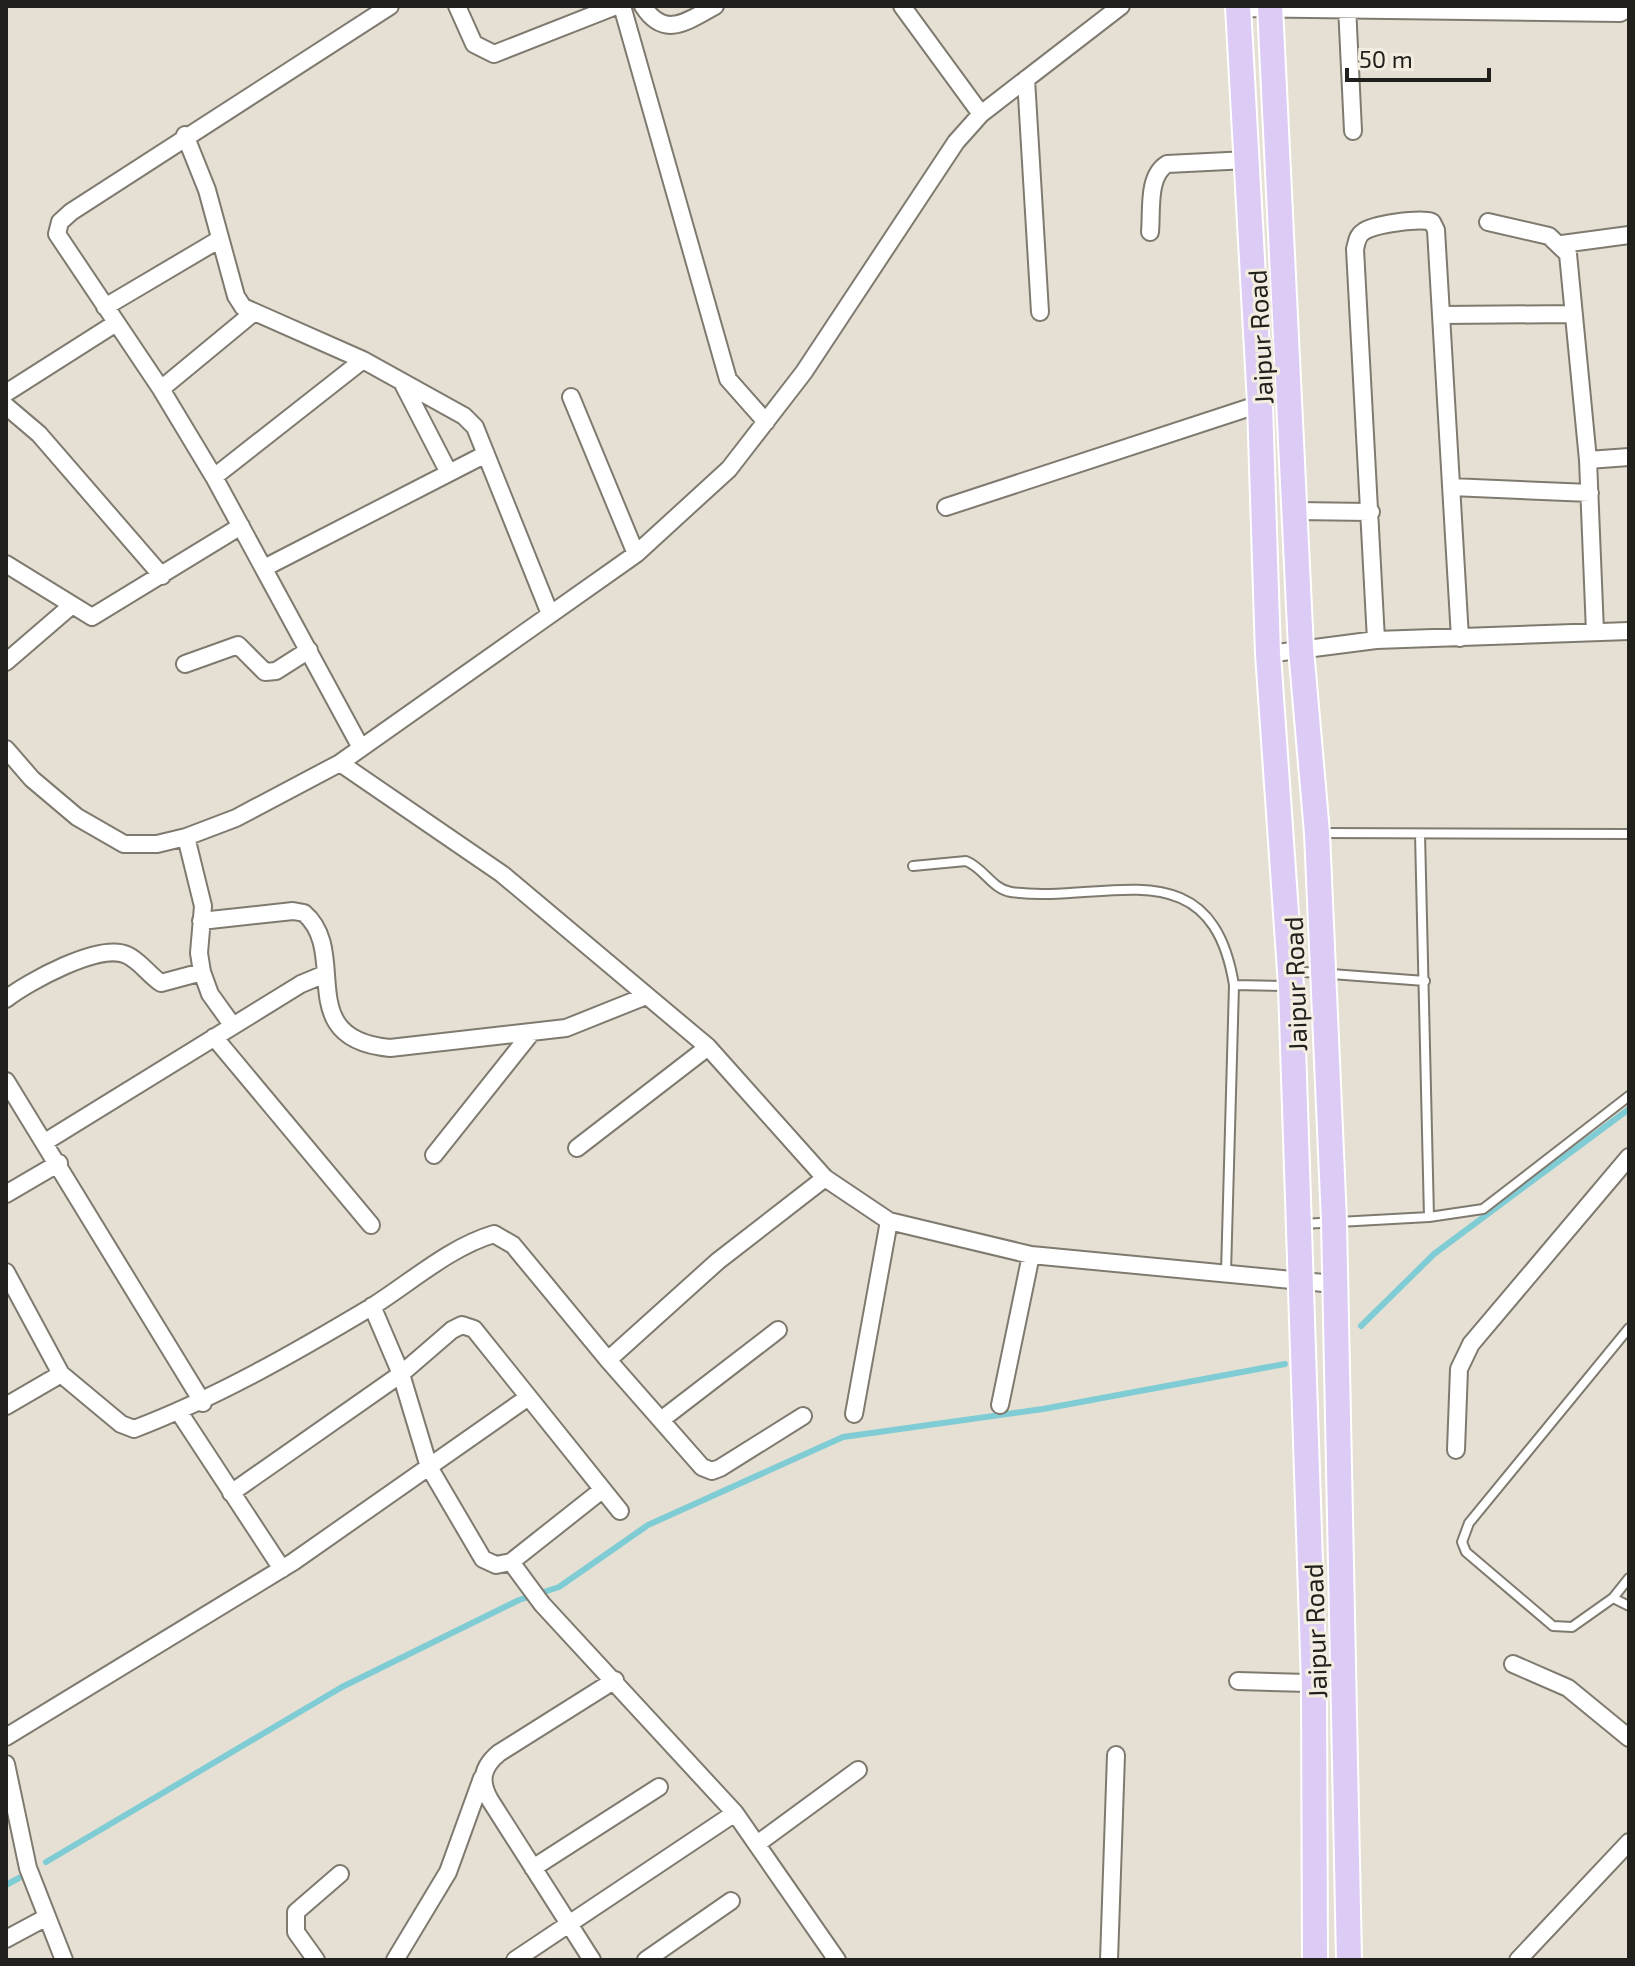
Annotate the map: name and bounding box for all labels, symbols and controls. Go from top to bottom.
scale bar [1347,32,1489,82]
text: 50 m [1359,44,1413,73]
street label: Jaipur Road [1240,269,1279,405]
street label: Jaipur Road [1277,916,1312,1052]
street label: Jaipur Road [1297,1563,1332,1699]

